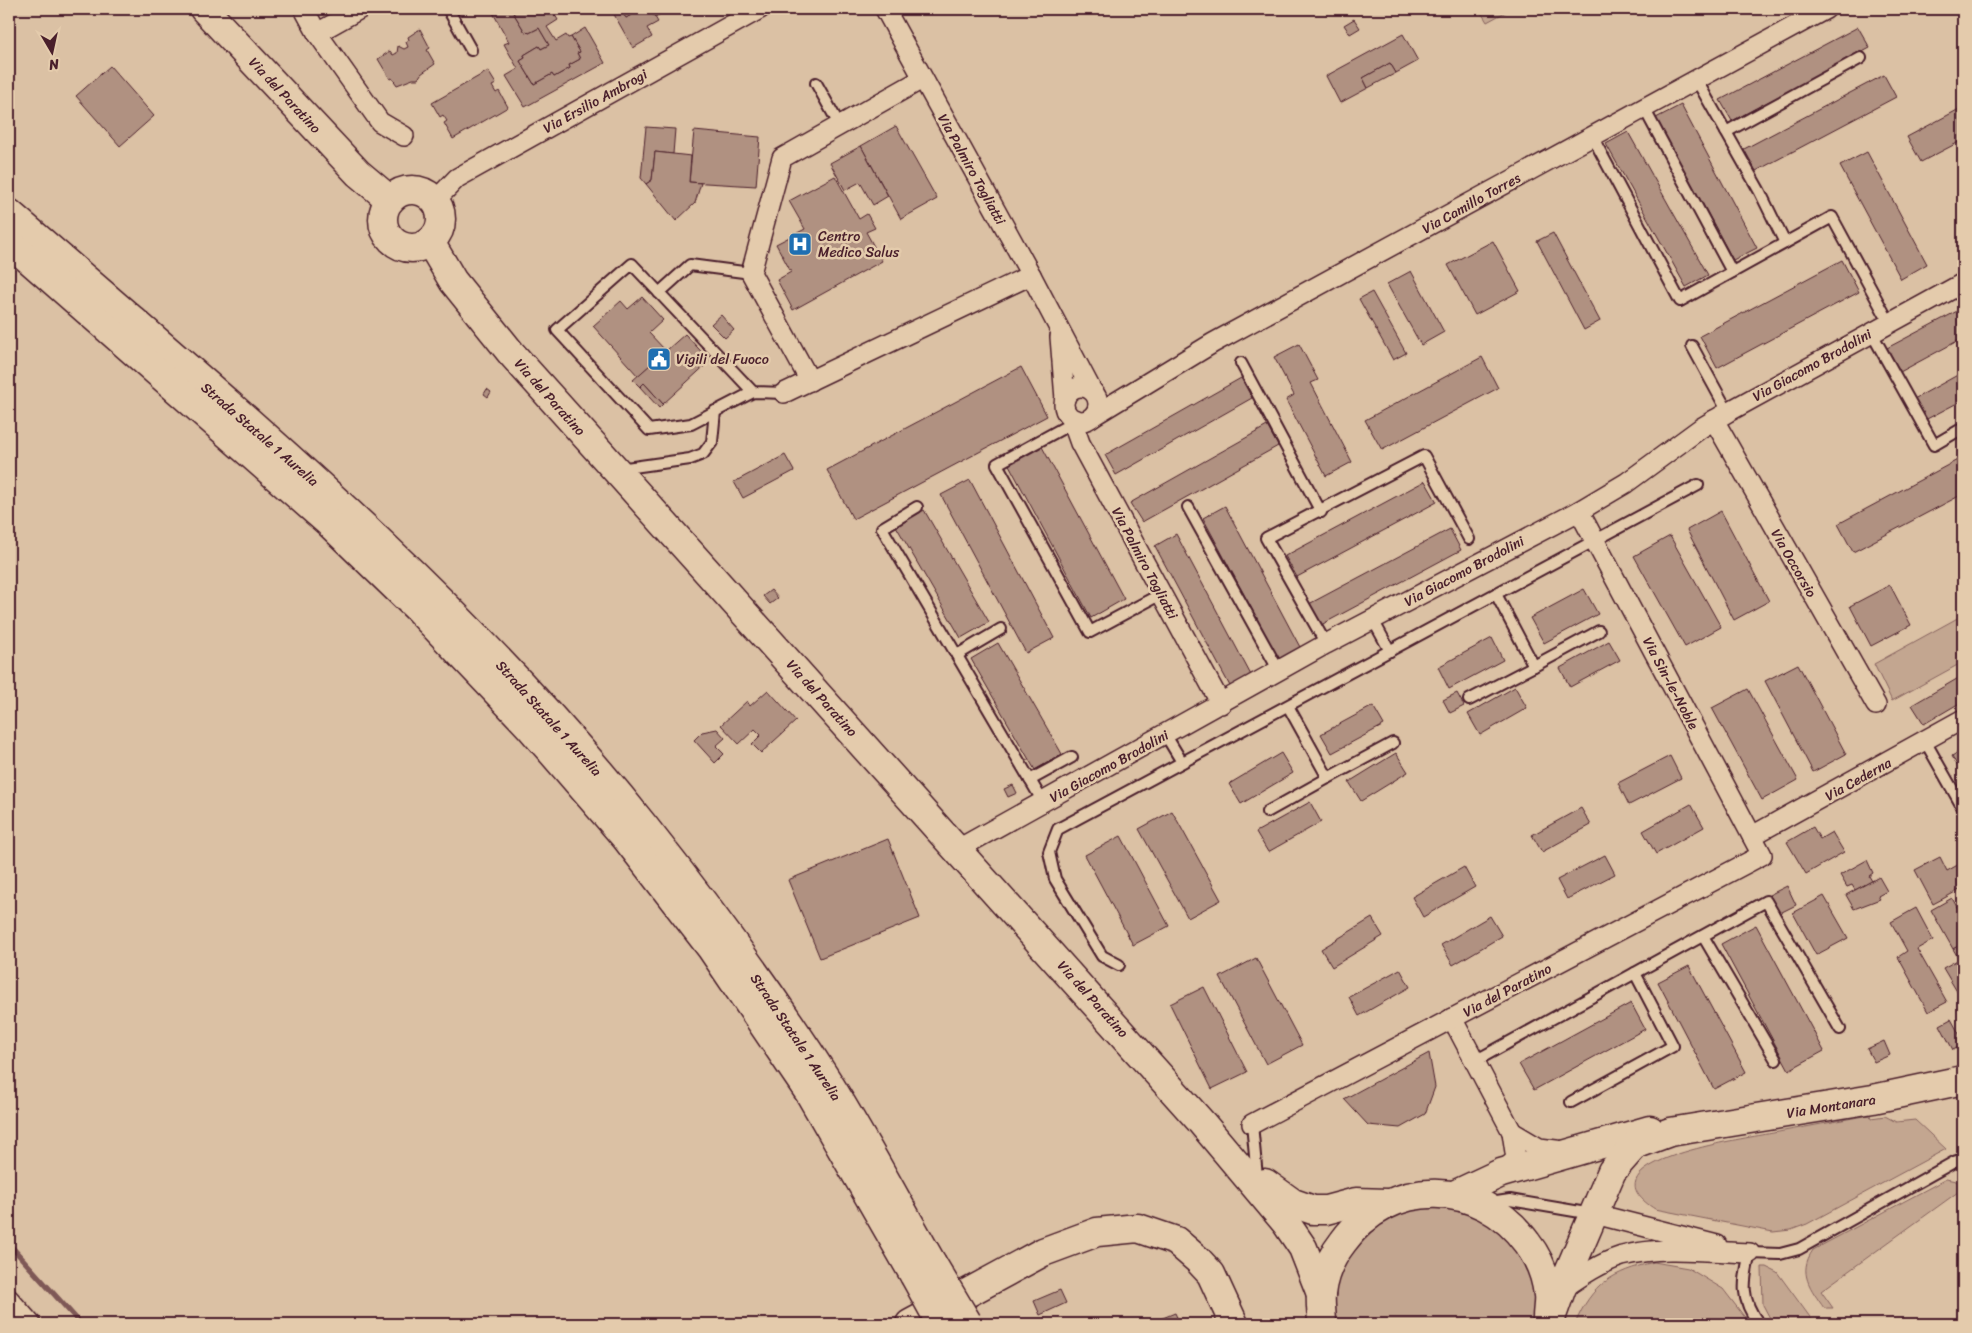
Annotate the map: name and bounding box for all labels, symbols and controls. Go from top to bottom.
north arrow [28,28,78,78]
text: N [47,51,62,77]
street label: Via del Paratino [242,51,327,140]
street label: Via Ersilio Ambrogi [538,62,653,141]
street label: Via Palmiro Togliatti [931,109,1013,231]
street label: Via Camillo Torres [1417,166,1526,241]
place label: Centro Medico Salus [818,224,900,265]
hospital icon: Centro Medico Salus [787,231,813,257]
street label: Via Giacomo Brodolini [1748,322,1878,409]
public building icon: Vigili del Fuoco [646,346,672,372]
place label: Vigili del Fuoco [676,347,769,372]
street label: Via del Paratino [508,353,592,442]
street label: Strada Statale 1 Aurelia [195,376,324,493]
street label: Via Palmiro Togliatti [1104,503,1185,625]
street label: Via Occorsio [1764,524,1823,602]
street label: Via Giacomo Brodolini [1399,529,1530,614]
street label: Via Sin-le-Noble [1636,632,1706,734]
street label: Strada Statale 1 Aurelia [489,654,608,782]
street label: Via del Paratino [780,654,864,743]
street label: Via Giacomo Brodolini [1045,723,1175,810]
street label: Via Cederna [1820,750,1897,808]
street label: Via del Paratino [1051,955,1135,1044]
street label: Via del Paratino [1458,957,1556,1024]
street label: Strada Statale 1 Aurelia [743,968,848,1106]
street label: Via Montanara [1785,1087,1877,1126]

